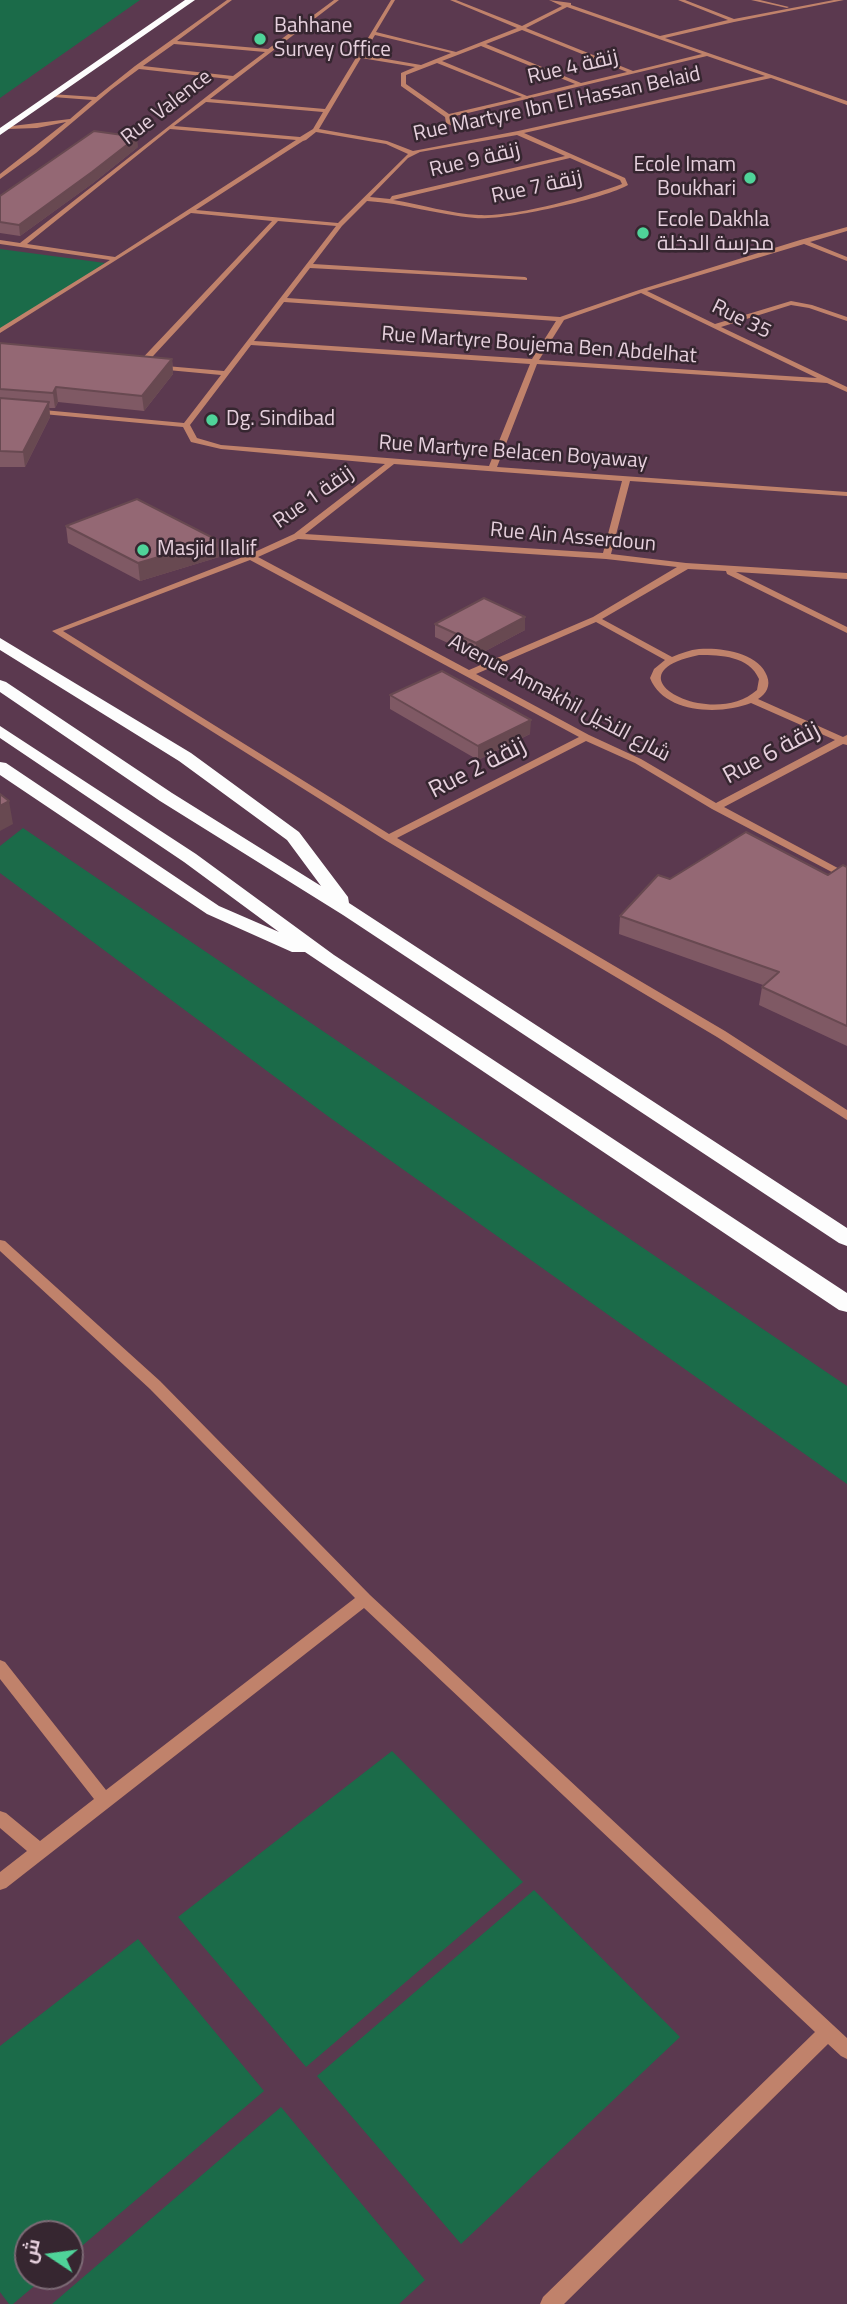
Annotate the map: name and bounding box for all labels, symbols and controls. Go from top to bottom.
place label: Bahhane Survey Office [274,14,391,64]
marker: Bahhane Survey Office [252,31,268,47]
street label: Rue 4 زنقة [525,45,621,91]
street label: Rue Martyre Ibn El Hassan Belaid [411,62,703,148]
street label: Rue Valence [117,65,217,151]
street label: Rue 9 زنقة [427,138,523,184]
place label: Ecole Imam Boukhari [634,153,736,203]
street label: Rue 7 زنقة [489,166,585,210]
marker: Ecole Imam Boukhari [742,170,758,186]
place label: Ecole Dakhla مدرسة الدخلة [657,208,774,258]
marker: Ecole Dakhla مدرسة الدخلة [635,225,651,241]
street label: Rue 35 [707,295,775,345]
street label: Rue Martyre Boujema Ben Abdelhat [380,322,698,370]
place label: Dg. Sindibad [226,407,335,433]
marker: Dg. Sindibad [204,412,220,428]
street label: Rue Martyre Belacen Boyaway [378,431,648,475]
street label: Rue 1 زنقة [269,461,359,535]
street label: Rue Ain Asserdoun [489,518,657,558]
place label: Masjid Ilalif [157,537,257,563]
marker: Masjid Ilalif [135,542,151,558]
street label: Avenue Annakhil شارع النخيل [444,630,674,768]
street label: Rue 6 زنقة [719,717,825,791]
street label: Rue 2 زنقة [424,732,532,806]
north arrow [14,2220,84,2290]
text: ش [13,2235,47,2266]

